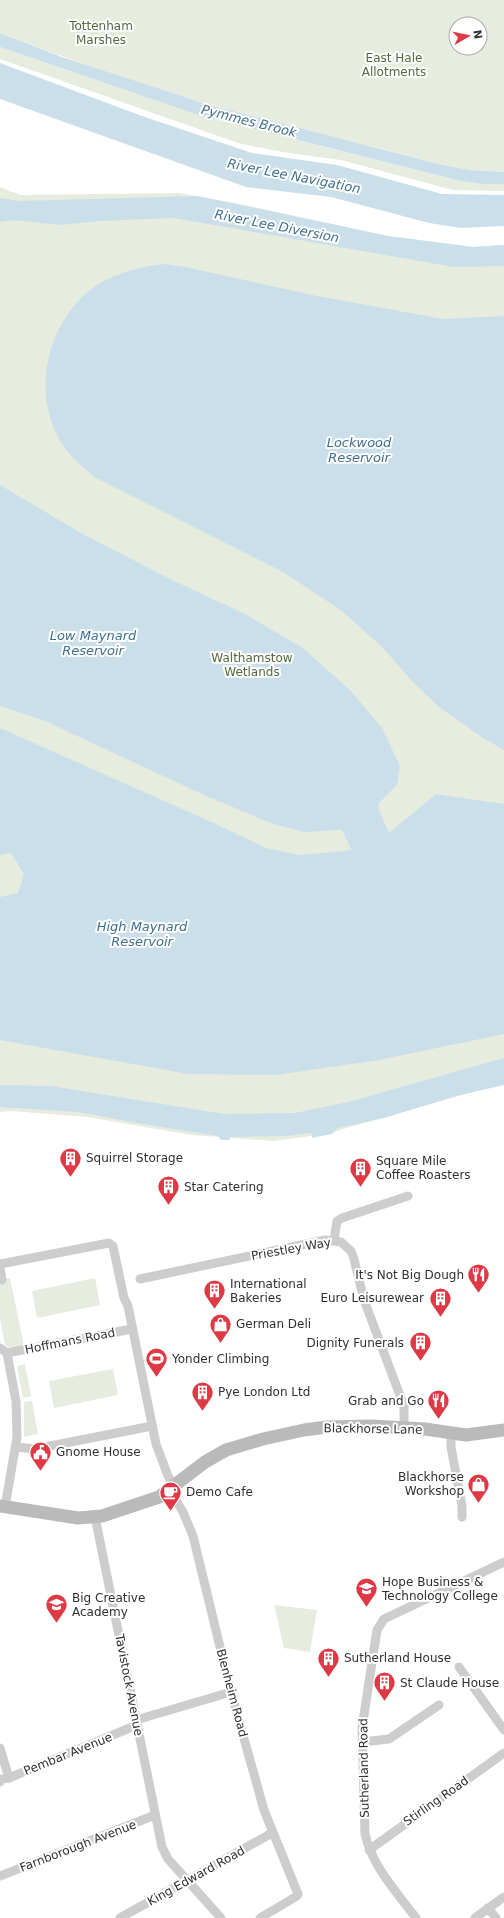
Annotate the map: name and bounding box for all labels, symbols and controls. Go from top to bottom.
north arrow [448,16,488,56]
park label: Tottenham Marshes [68,19,133,47]
text: N [470,29,485,40]
park label: East Hale Allotments [362,51,426,79]
water label: Pymmes Brook [200,102,299,140]
water label: River Lee Navigation [226,156,362,196]
water label: River Lee Diversion [214,207,340,245]
water label: Lockwood Reservoir [327,435,392,465]
water label: Low Maynard Reservoir [50,628,137,658]
park label: Walthamstow Wetlands [211,651,293,679]
water label: High Maynard Reservoir [97,919,188,949]
building icon: Squirrel Storage [57,1145,83,1178]
place label: Squirrel Storage [86,1151,183,1165]
place label: Square Mile Coffee Roasters [376,1154,471,1182]
building icon: Square Mile Coffee Roasters [348,1155,374,1188]
building icon: Star Catering [155,1174,181,1207]
place label: Star Catering [184,1180,264,1194]
street label: Priestley Way [250,1235,332,1263]
restaurant icon: It's Not Big Dough [466,1262,492,1295]
place label: It's Not Big Dough [355,1268,464,1282]
place label: International Bakeries [230,1277,307,1305]
building icon: International Bakeries [201,1278,227,1311]
building icon: Euro Leisurewear [427,1285,453,1318]
place label: Euro Leisurewear [320,1291,424,1305]
shop icon: German Deli [208,1311,234,1344]
place label: German Deli [236,1317,311,1331]
street label: Hoffmans Road [24,1325,116,1357]
building icon: Dignity Funerals [407,1330,433,1363]
place label: Dignity Funerals [307,1336,404,1350]
sports icon: Yonder Climbing [143,1346,169,1379]
place label: Yonder Climbing [171,1352,269,1366]
building icon: Pye London Ltd [189,1379,215,1412]
place label: Pye London Ltd [218,1385,310,1399]
restaurant icon: Grab and Go [426,1388,452,1421]
place label: Grab and Go [348,1394,424,1408]
street label: Blackhorse Lane [323,1421,423,1437]
public building icon: Gnome House [28,1439,54,1472]
place label: Gnome House [56,1445,141,1459]
place label: Blackhorse Workshop [398,1470,464,1498]
shop icon: Blackhorse Workshop [466,1471,492,1504]
cafe icon: Demo Cafe [157,1479,183,1512]
place label: Demo Cafe [186,1485,253,1499]
place label: Hope Business & Technology College [381,1575,498,1603]
school or university icon: Hope Business & Technology College [354,1576,380,1609]
place label: Big Creative Academy [72,1591,145,1619]
school or university icon: Big Creative Academy [43,1592,69,1625]
street label: Tavistock Avenue [112,1632,146,1737]
building icon: Sutherland House [316,1645,342,1678]
street label: Blenheim Road [214,1647,250,1739]
place label: Sutherland House [344,1651,451,1665]
building icon: St Claude House [371,1670,397,1703]
place label: St Claude House [400,1676,499,1690]
street label: Sutherland Road [356,1718,372,1818]
street label: Pembar Avenue [22,1730,114,1778]
street label: Stirling Road [401,1773,471,1829]
street label: Farnborough Avenue [18,1817,138,1875]
street label: King Edward Road [145,1843,247,1909]

